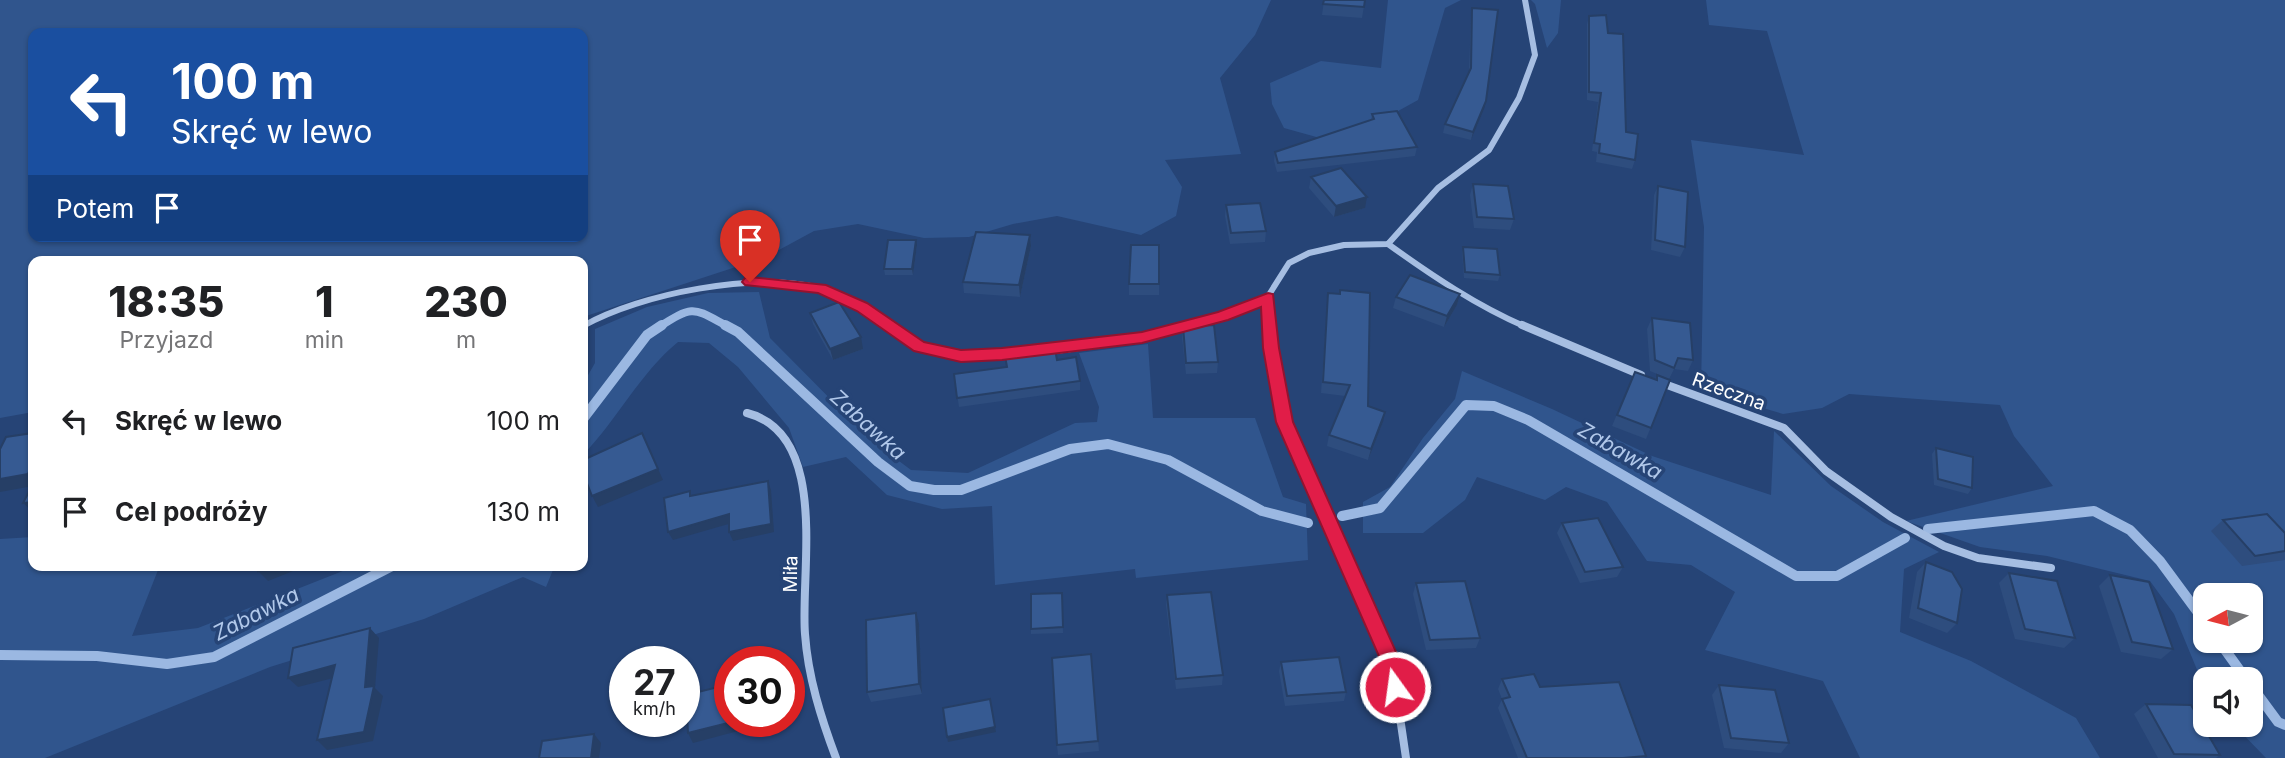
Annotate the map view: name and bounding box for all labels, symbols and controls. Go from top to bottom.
text: 100 m [171,52,315,111]
icon: left [56,56,147,147]
text: Skręć w lewo [171,112,372,151]
icon: arrive [148,189,186,227]
text: Potem [56,193,134,224]
pin [720,210,780,282]
icon: arrive [731,221,769,259]
text: 18:35 [108,276,224,327]
text: 1 [315,276,334,327]
text: 230 [424,276,508,327]
text: Przyjazd [119,326,213,354]
text: min [305,326,344,354]
text: m [456,326,476,354]
street label: Rzeczna [1689,368,1769,415]
water label: Zabawka [825,384,911,465]
icon: left [56,402,94,440]
text: Skręć w lewo [115,405,282,436]
text: 100 m [487,405,560,436]
water label: Zabawka [1574,416,1667,485]
icon: arrive [56,493,94,531]
text: Cel podróży [115,496,268,527]
text: 130 m [487,496,560,527]
street label: Miła [779,555,802,593]
water label: Zabawka [209,581,303,646]
north arrow [2193,583,2263,653]
map controls [2193,583,2263,737]
speed limit sign: 30 [714,646,805,737]
position arrow [1358,650,1432,724]
text: 27 [633,661,676,703]
button: sound [2193,667,2263,737]
text: km/h [633,698,676,719]

